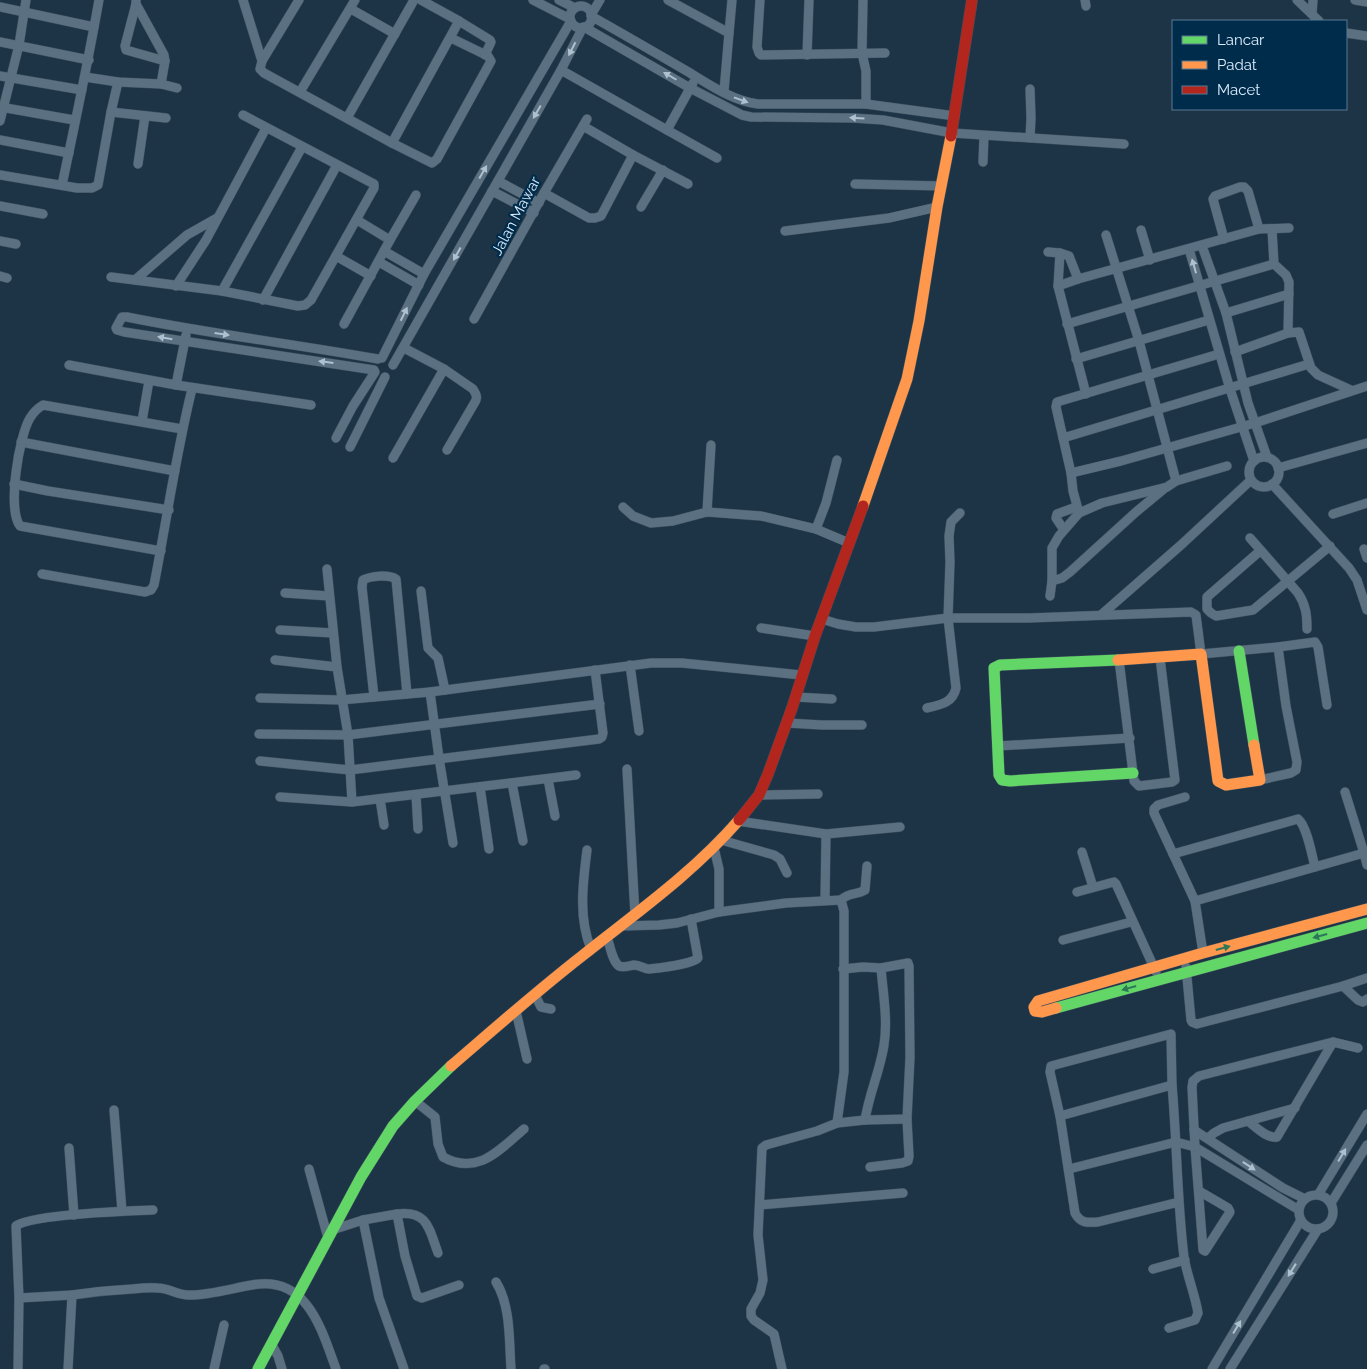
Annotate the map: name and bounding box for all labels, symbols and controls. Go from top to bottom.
legend [1172,20,1347,110]
text: Lancar [1217,31,1265,49]
one-way arrow [568,41,576,56]
text: Padat [1217,56,1257,74]
one-way arrow [663,72,676,81]
text: Macet [1217,81,1260,99]
one-way arrow [733,97,748,104]
one-way arrow [533,105,541,120]
one-way arrow [849,114,865,122]
one-way arrow [479,166,488,179]
street label: Jalan Mawar [488,173,545,258]
one-way arrow [453,247,461,261]
one-way arrow [1189,259,1197,274]
one-way arrow [400,307,408,321]
one-way arrow [214,330,230,338]
one-way arrow [157,333,173,341]
one-way arrow [317,358,333,366]
one-way arrow [1312,932,1327,940]
one-way arrow [1215,944,1231,952]
one-way arrow [1122,984,1137,992]
one-way arrow [1338,1148,1347,1161]
one-way arrow [1242,1161,1256,1171]
one-way arrow [1288,1264,1297,1277]
one-way arrow [1233,1321,1242,1334]

